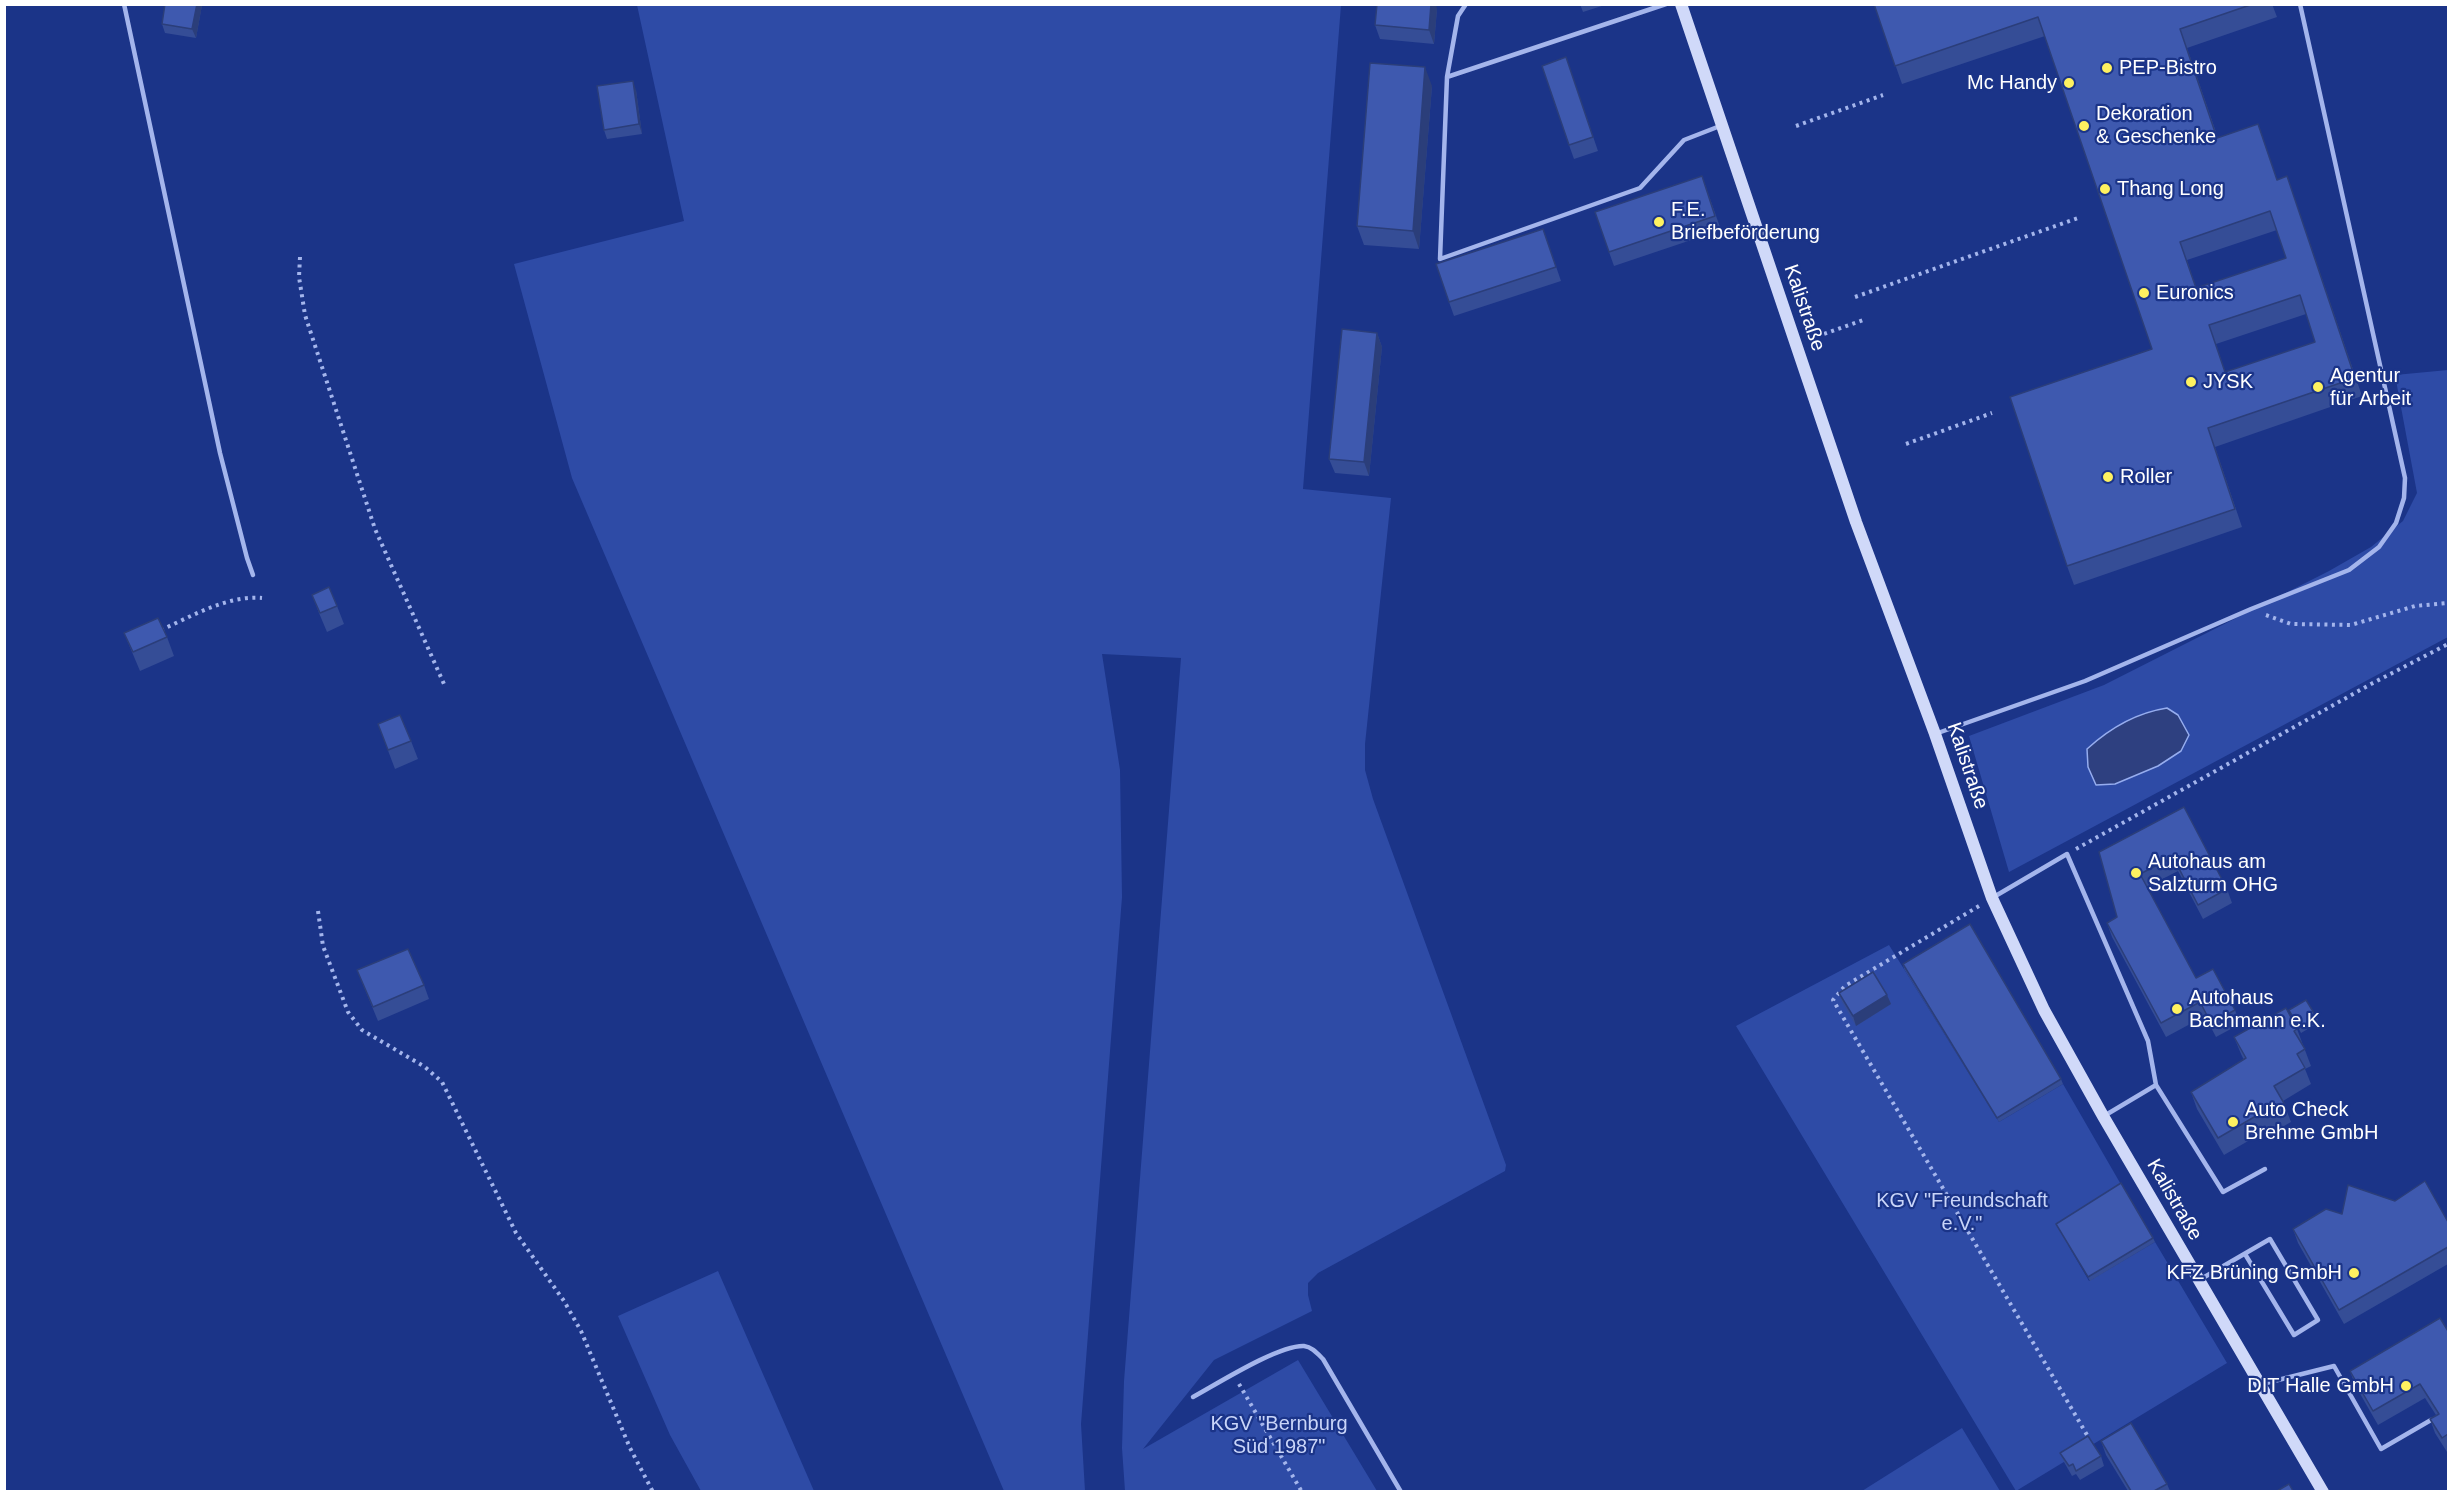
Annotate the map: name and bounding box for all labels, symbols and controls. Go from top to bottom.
place label: PEP-Bistro [2119,56,2217,80]
marker: PEP-Bistro [2100,61,2114,75]
place label: Mc Handy [1967,71,2057,95]
marker: Mc Handy [2062,76,2076,90]
place label: Dekoration & Geschenke [2096,102,2216,149]
marker: Dekoration & Geschenke [2077,119,2091,133]
place label: Thang Long [2117,177,2224,201]
marker: Thang Long [2098,182,2112,196]
place label: F.E. Briefbeförderung [1671,198,1820,245]
marker: F.E. Briefbeförderung [1652,215,1666,229]
street label: Kalistraße [1778,262,1830,354]
place label: Euronics [2156,281,2234,305]
marker: Euronics [2137,286,2151,300]
place label: Agentur für Arbeit [2330,364,2411,411]
place label: JYSK [2203,370,2253,394]
marker: JYSK [2184,375,2198,389]
marker: Agentur für Arbeit [2311,380,2325,394]
place label: Roller [2120,465,2172,489]
marker: Roller [2101,470,2115,484]
street label: Kalistraße [1941,720,1993,812]
place label: Autohaus am Salzturm OHG [2148,850,2278,897]
marker: Autohaus am Salzturm OHG [2129,866,2143,880]
place label: Autohaus Bachmann e.K. [2189,986,2326,1033]
marker: Autohaus Bachmann e.K. [2170,1002,2184,1016]
place label: Auto Check Brehme GmbH [2245,1098,2378,1145]
marker: Auto Check Brehme GmbH [2226,1115,2240,1129]
street label: Kalistraße [2141,1155,2207,1245]
park label: KGV "Freundschaft e.V." [1876,1189,2048,1236]
place label: KFZ Brüning GmbH [2166,1261,2342,1285]
marker: KFZ Brüning GmbH [2347,1266,2361,1280]
place label: DIT Halle GmbH [2247,1374,2394,1398]
marker: DIT Halle GmbH [2399,1379,2413,1393]
park label: KGV "Bernburg Süd 1987" [1210,1412,1348,1459]

